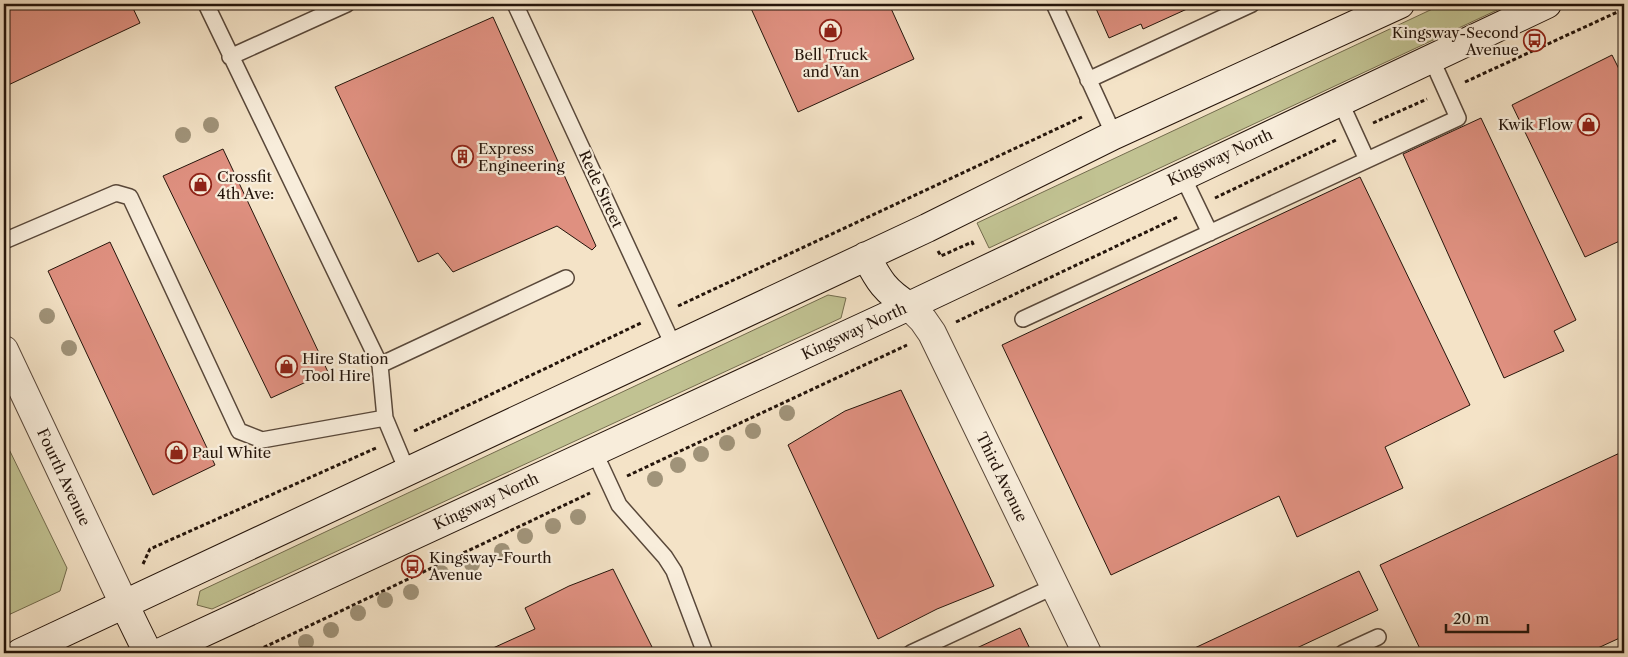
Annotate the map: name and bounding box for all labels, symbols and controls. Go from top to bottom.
shop icon: Bell Truck and Van [819,19,843,43]
place label: Kingsway-Second Avenue [1392,23,1519,59]
bus stop icon: Kingsway-Second Avenue [1523,29,1547,53]
place label: Bell Truck and Van [794,45,869,81]
shop icon: Kwik Flow [1577,112,1601,136]
place label: Kwik Flow [1498,115,1574,134]
street label: Kingsway North [1165,124,1276,190]
place label: Express Engineering [478,139,565,175]
building icon: Express Engineering [450,145,474,169]
street label: Rede Street [575,147,628,231]
place label: Crossfit 4th Ave: [217,167,274,203]
shop icon: Crossfit 4th Ave: [189,173,213,197]
street label: Kingsway North [799,298,910,364]
place label: Hire Station Tool Hire [302,349,389,385]
shop icon: Hire Station Tool Hire [274,355,298,379]
street label: Fourth Avenue [33,425,95,529]
street label: Third Avenue [972,429,1032,525]
shop icon: Paul White [164,440,188,464]
place label: Paul White [192,443,271,462]
street label: Kingsway North [431,468,542,534]
place label: Kingsway-Fourth Avenue [428,548,552,584]
bus stop icon: Kingsway-Fourth Avenue [401,554,425,578]
scale bar [1446,602,1528,634]
text: 20 m [1453,609,1489,628]

